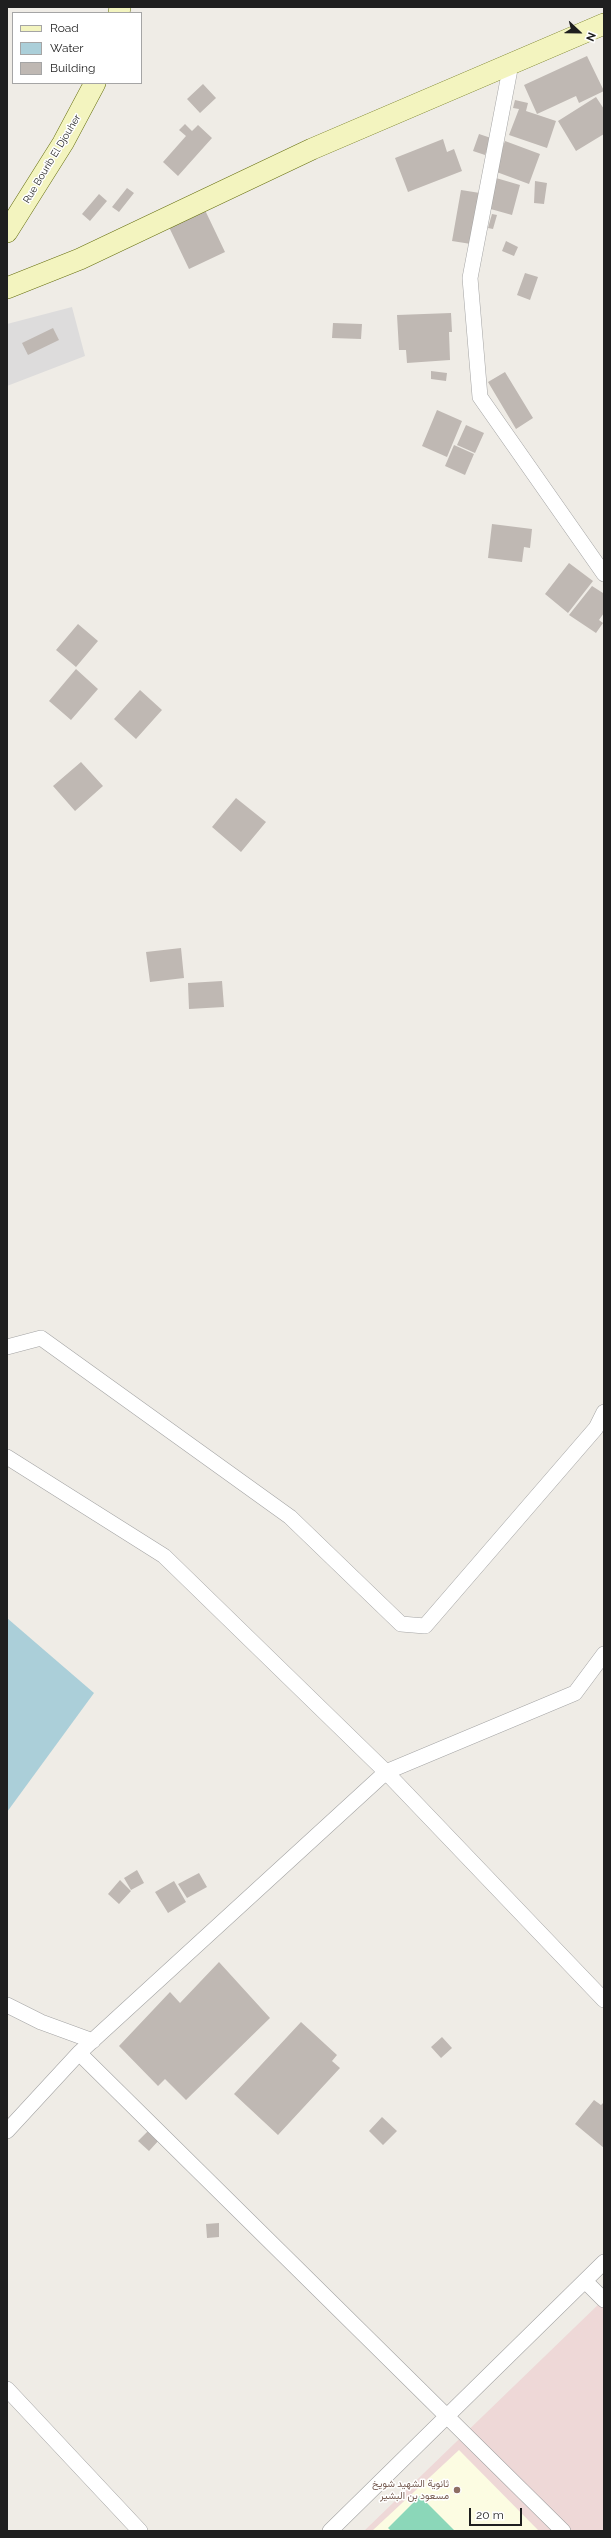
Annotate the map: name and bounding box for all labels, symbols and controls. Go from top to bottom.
legend [12,12,142,84]
north arrow [559,12,599,52]
text: Road [50,21,79,35]
text: N [583,30,598,43]
text: Water [50,41,84,55]
text: Building [50,61,96,75]
street label: Rue Bourib El Djouher [21,112,83,206]
place label: ثانوية الشهيد شويخ مسعود بن البشير [372,2478,449,2502]
marker: ثانوية الشهيد شويخ مسعود بن البشير [452,2485,462,2495]
scale bar [471,2500,524,2526]
text: 20 m [476,2508,504,2522]

